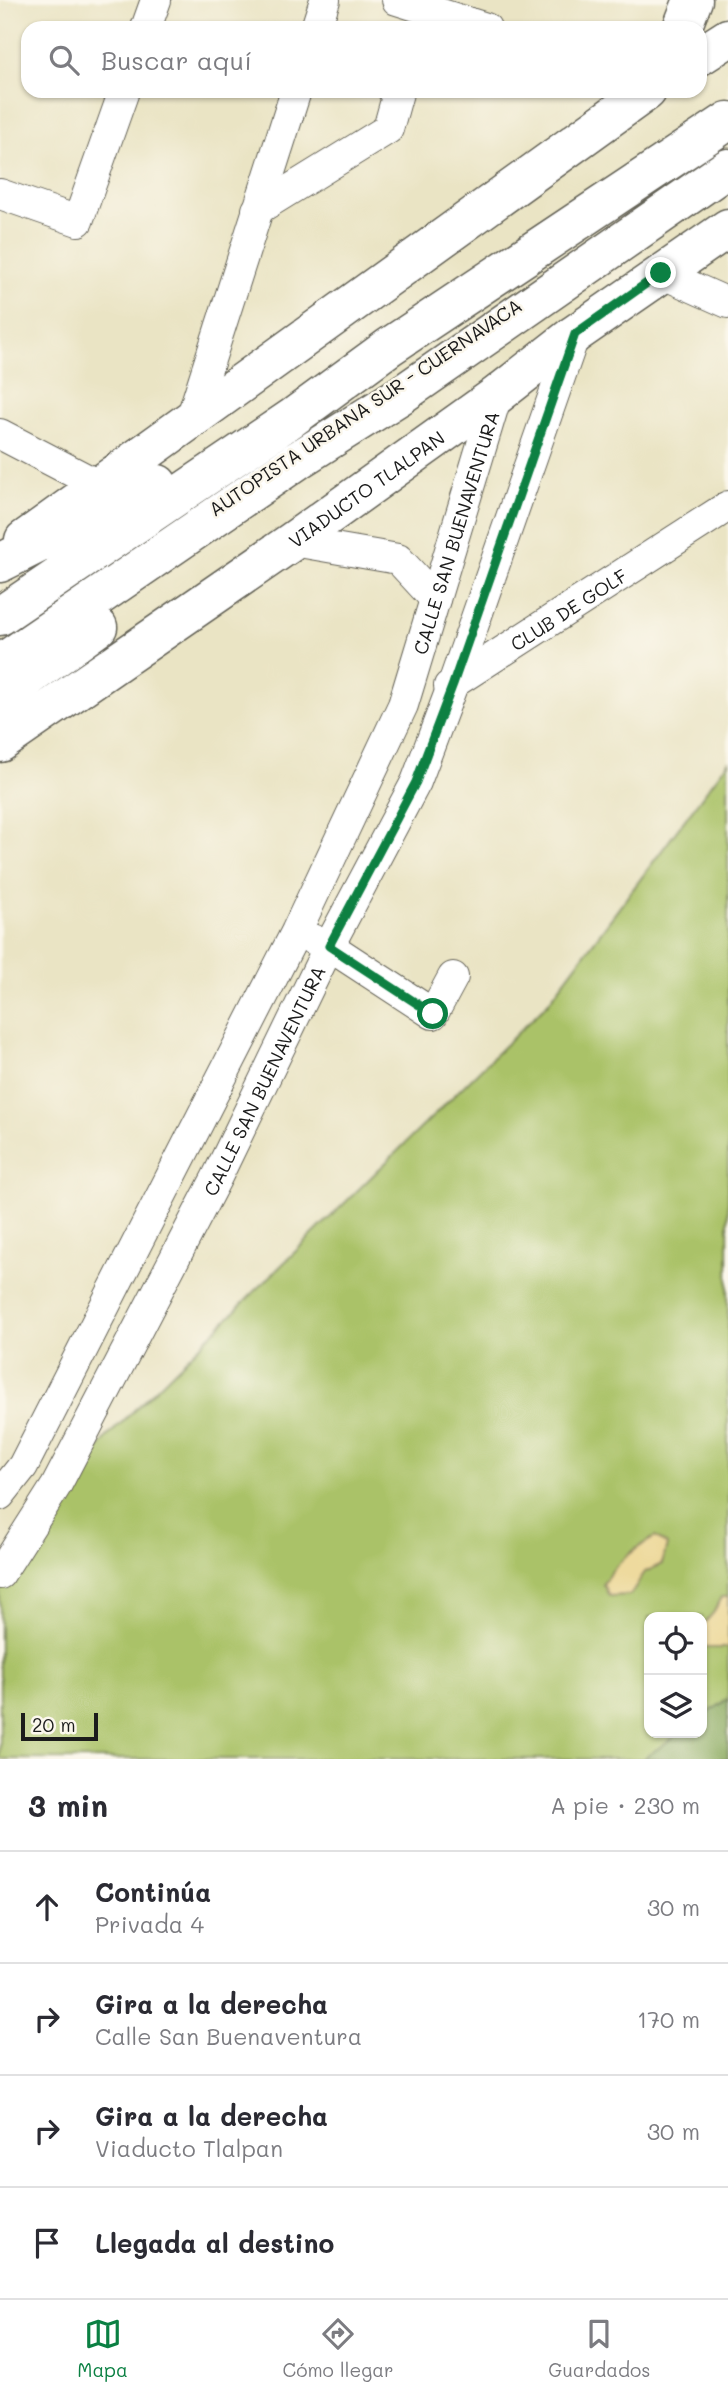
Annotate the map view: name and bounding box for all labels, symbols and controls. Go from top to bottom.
search box [21,21,707,98]
icon: search [45,41,83,79]
text: Buscar aquí [101,43,252,77]
route end [645,257,676,288]
street label: AUTOPISTA URBANA SUR - CUERNAVACA [204,293,526,521]
street label: CALLE SAN BUENAVENTURA [407,408,504,657]
street label: VIADUCTO TLALPAN [283,424,449,553]
street label: CLUB DE GOLF [505,562,632,656]
street label: CALLE SAN BUENAVENTURA [197,961,330,1200]
route start [417,998,448,1029]
map controls [644,1612,707,1738]
button: locate [644,1612,707,1675]
button: layers [644,1675,707,1738]
scale bar [21,1710,98,1742]
text: 20 m [32,1712,76,1737]
text: 3 min [28,1785,108,1825]
text: A pie · 230 m [550,1790,700,1820]
text: Continúa [95,1875,211,1909]
icon: ahead [28,1888,66,1926]
text: 30 m [647,1892,700,1922]
text: Privada 4 [95,1909,204,1939]
text: Gira a la derecha [95,1987,328,2021]
icon: right [28,2000,66,2038]
text: 170 m [637,2004,700,2034]
text: Calle San Buenaventura [95,2021,362,2051]
text: Gira a la derecha [95,2099,328,2133]
icon: right [28,2112,66,2150]
text: 30 m [647,2116,700,2146]
text: Viaducto Tlalpan [95,2133,283,2163]
icon: arrive [28,2224,66,2262]
text: Llegada al destino [95,2226,334,2260]
tab: Mapa [77,2315,128,2382]
tab: Cómo llegar [283,2315,394,2382]
tab: Guardados [548,2315,651,2382]

